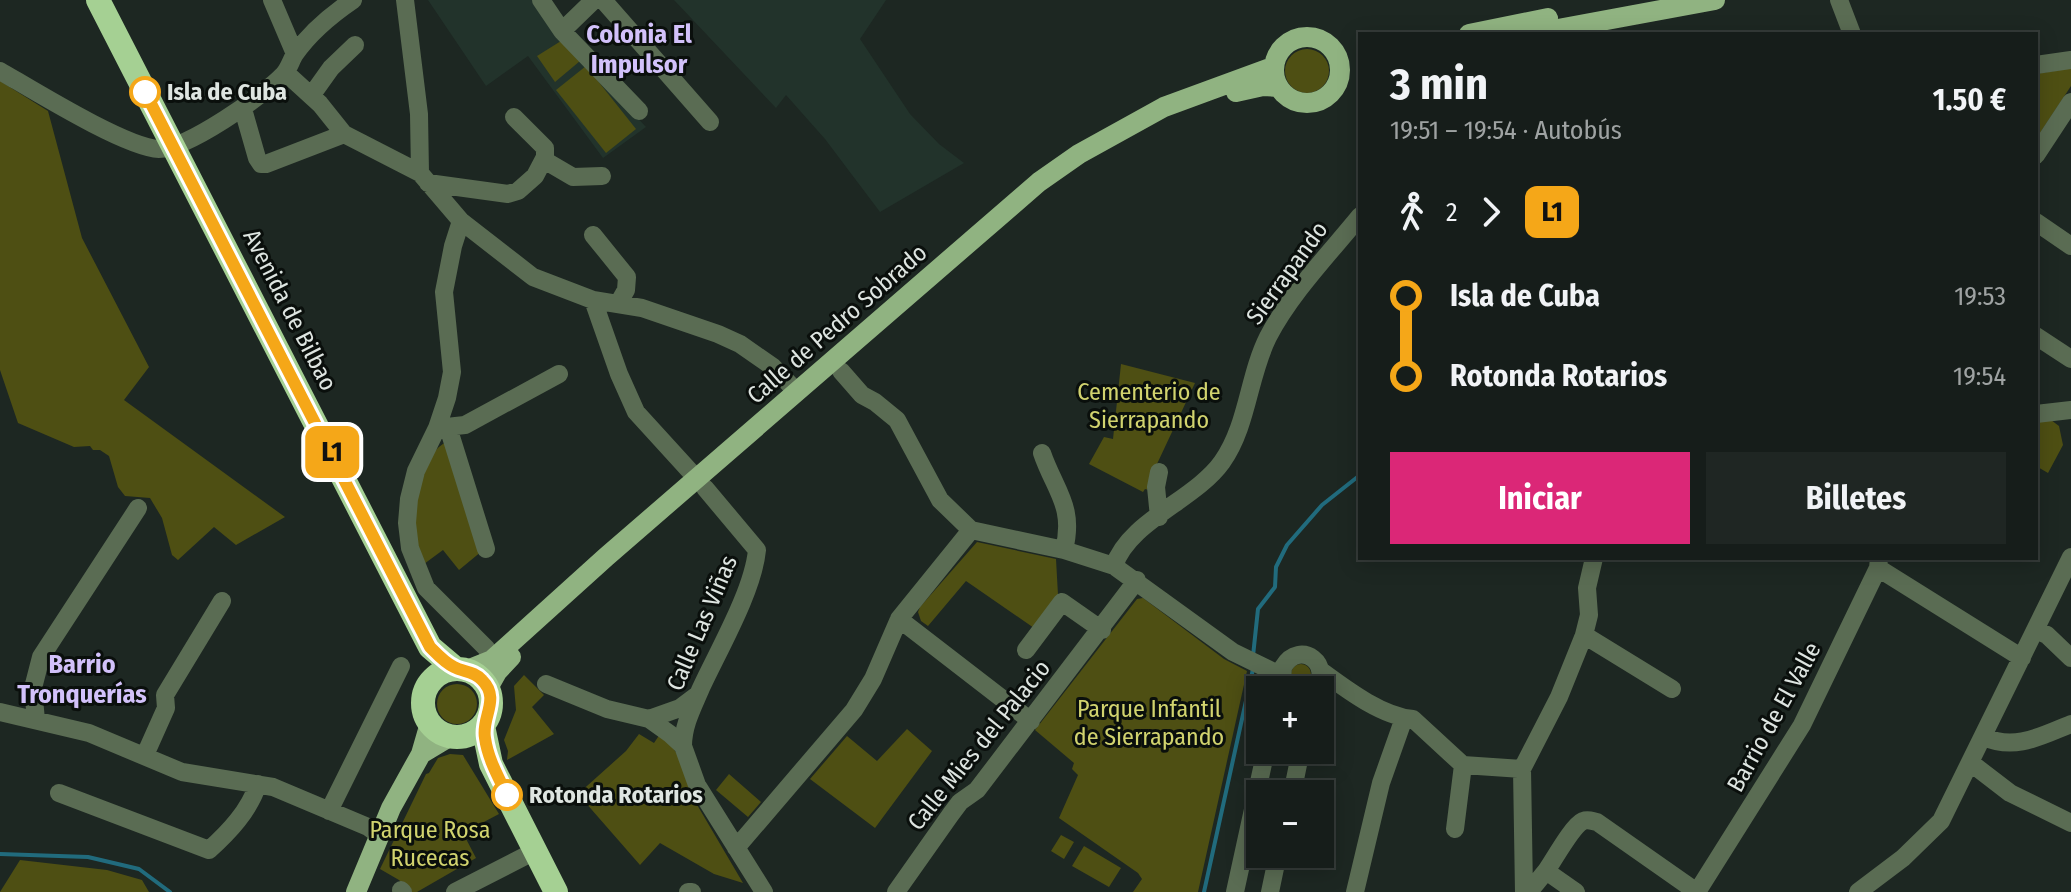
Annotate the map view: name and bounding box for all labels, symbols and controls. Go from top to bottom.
district label: Colonia El Impulsor [586,19,693,80]
text: 3 min [1390,58,1488,111]
marker: Isla de Cuba [130,77,160,107]
place label: Isla de Cuba [167,78,287,106]
text: 1.50 € [1933,82,2006,118]
text: 19:51 – 19:54 · Autobús [1390,115,1622,146]
icon: walk [1390,190,1434,234]
icon: forward [1469,190,1513,234]
text: L1 [1541,195,1563,228]
text: 2 [1446,197,1457,228]
street label: Sierrapando [1240,216,1334,330]
street label: Avenida de Bilbao [237,225,343,395]
street label: Calle de Pedro Sobrado [742,238,932,410]
text: Isla de Cuba [1450,278,1600,314]
text: 19:53 [1954,281,2006,312]
text: Rotonda Rotarios [1450,358,1667,394]
text: 19:54 [1953,361,2006,392]
park label: Cementerio de Sierrapando [1077,378,1221,434]
line badge: L1 [296,426,368,478]
text: L1 [321,435,343,468]
button: Iniciar [1390,452,1690,544]
button: Billetes [1706,452,2006,544]
street label: Calle Las Viñas [661,551,743,695]
street label: Barrio de El Valle [1721,637,1827,797]
district label: Barrio Tronquerías [17,649,147,710]
street label: Calle Mies del Palacio [902,654,1056,836]
map controls [1246,676,1334,868]
button: + [1246,676,1334,764]
park label: Parque Infantil de Sierrapando [1074,695,1224,751]
marker: Rotonda Rotarios [492,780,522,810]
button: − [1246,780,1334,868]
place label: Rotonda Rotarios [529,781,703,809]
park label: Parque Rosa Rucecas [370,816,490,872]

